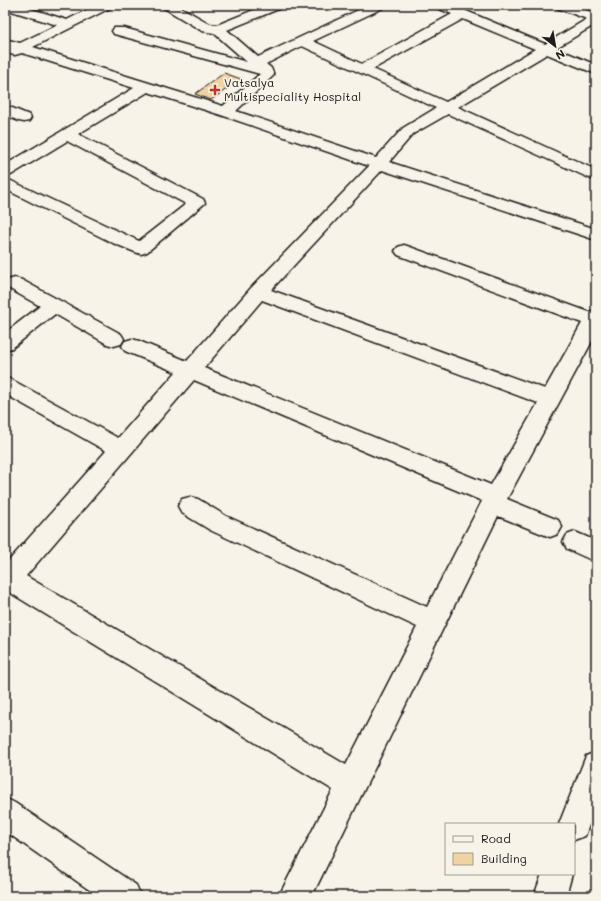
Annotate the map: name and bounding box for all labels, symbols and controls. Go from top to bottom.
north arrow [535,26,575,66]
text: N [553,46,568,64]
place label: Vatsalya Multispeciality Hospital [224,74,361,104]
marker: Vatsalya Multispeciality Hospital [209,84,221,96]
legend [445,823,575,875]
text: Road [481,830,511,846]
text: Building [481,850,527,866]

